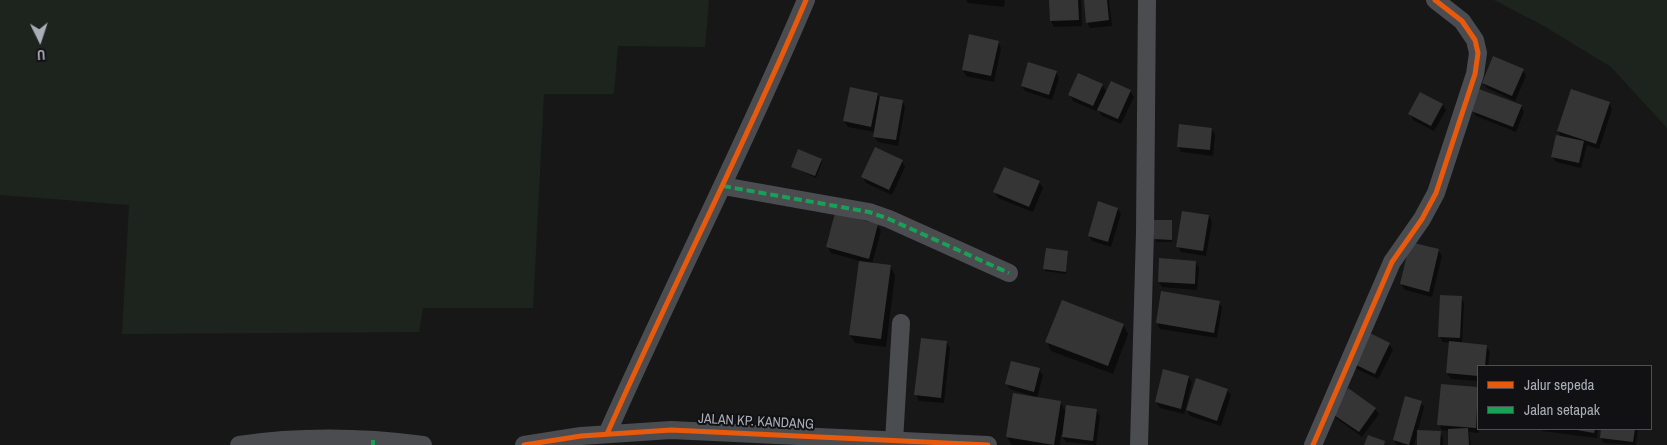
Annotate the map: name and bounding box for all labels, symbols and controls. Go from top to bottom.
north arrow [15,15,65,65]
text: U [36,46,46,64]
legend [1477,365,1652,430]
text: Jalur sepeda [1524,374,1594,395]
text: Jalan setapak [1524,399,1600,420]
street label: JALAN KP. KANDANG [698,411,814,433]

